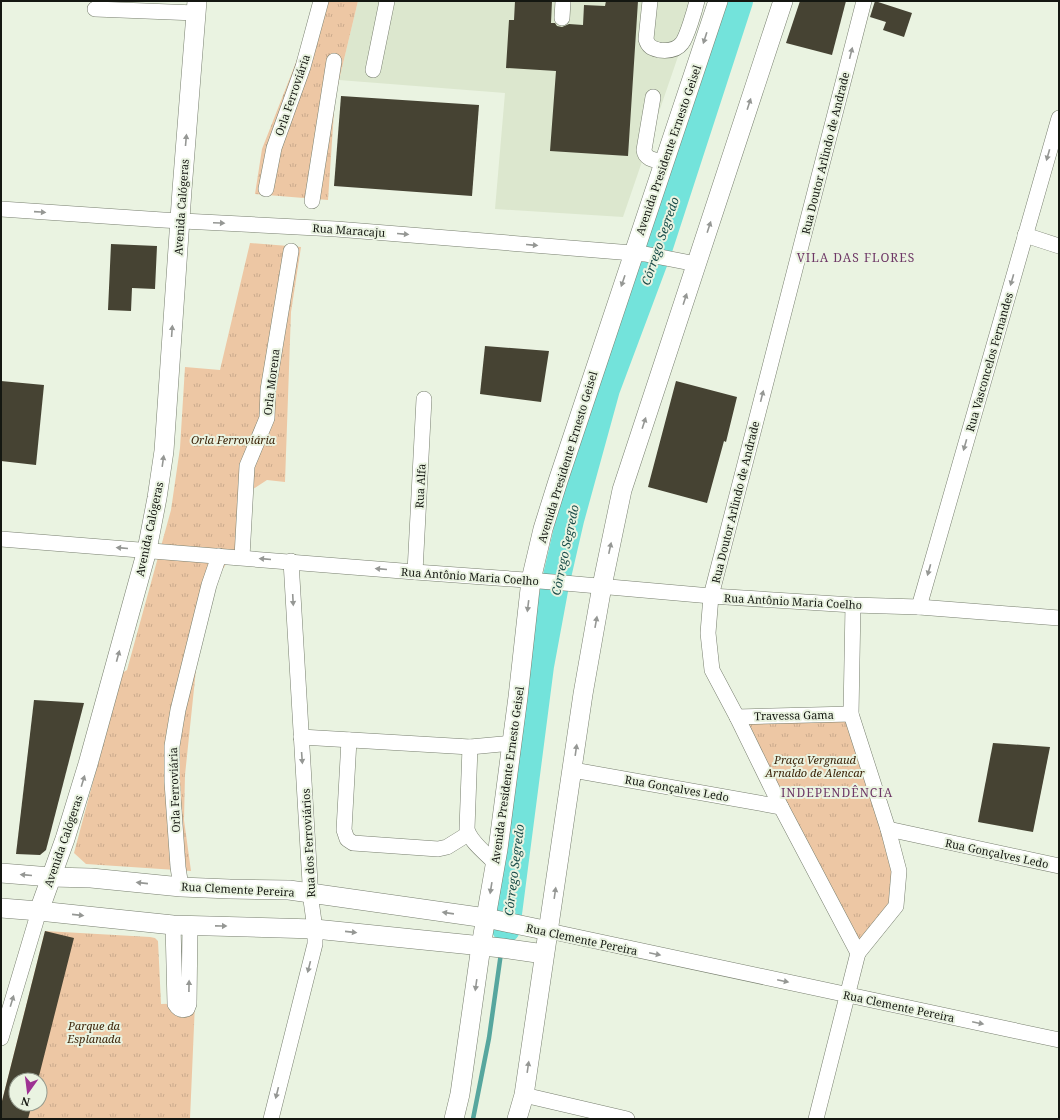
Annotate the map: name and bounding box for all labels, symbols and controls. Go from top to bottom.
one-way arrow [702,32,708,44]
one-way arrow [848,47,854,59]
street label: Orla Ferroviária [271,52,313,138]
street label: Avenida Presidente Ernesto Geisel [632,62,704,237]
street label: Rua Doutor Arlindo de Andrade [798,70,852,236]
one-way arrow [747,97,753,109]
one-way arrow [183,134,190,146]
one-way arrow [1045,149,1051,161]
street label: Avenida Calógeras [170,158,192,256]
water label: Córrego Segredo [637,195,683,287]
one-way arrow [34,208,46,215]
one-way arrow [213,220,226,226]
street label: Rua Maracaju [312,220,386,240]
one-way arrow [706,221,712,233]
one-way arrow [397,231,409,238]
one-way arrow [526,241,538,248]
district label: VILA DAS FLORES [797,249,915,266]
one-way arrow [1009,274,1015,286]
one-way arrow [620,275,626,287]
street label: Rua Vasconcelos Fernandes [962,291,1016,433]
one-way arrow [682,293,688,305]
one-way arrow [169,325,176,337]
street label: Orla Morena [259,348,283,416]
street label: Avenida Presidente Ernesto Geisel [534,369,600,545]
one-way arrow [760,390,766,402]
one-way arrow [642,416,648,428]
street label: Rua Doutor Arlindo de Andrade [708,419,762,585]
park label: Orla Ferroviária [191,432,276,447]
one-way arrow [962,440,968,452]
one-way arrow [160,455,166,467]
street label: Rua Alfa [411,463,429,509]
street label: Avenida Calógeras [132,480,166,578]
water label: Córrego Segredo [547,503,583,597]
one-way arrow [608,542,614,554]
one-way arrow [116,545,128,552]
one-way arrow [259,556,271,563]
street label: Rua Antônio Maria Coelho [401,564,539,588]
one-way arrow [926,564,932,577]
one-way arrow [375,566,387,572]
street label: Rua Antônio Maria Coelho [724,590,862,612]
one-way arrow [290,594,296,607]
one-way arrow [525,600,531,612]
one-way arrow [593,616,599,628]
one-way arrow [115,649,121,661]
street label: Avenida Presidente Ernesto Geisel [487,685,527,865]
street label: Travessa Gama [754,707,834,723]
one-way arrow [573,744,579,756]
street label: Orla Ferroviária [165,747,183,833]
one-way arrow [299,752,306,764]
park label: Praça Vergnaud Arnaldo de Alencar [764,752,866,780]
street label: Rua Gonçalves Ledo [624,771,730,805]
one-way arrow [80,774,86,786]
district label: INDEPENDÊNCIA [781,784,893,801]
street label: Rua dos Ferroviários [298,788,318,898]
street label: Avenida Calógeras [40,793,86,889]
water label: Córrego Segredo [500,823,528,917]
street label: Rua Gonçalves Ledo [944,835,1050,871]
one-way arrow [20,872,32,878]
street label: Rua Clemente Pereira [181,879,295,899]
one-way arrow [136,880,148,886]
one-way arrow [488,882,494,894]
one-way arrow [552,887,558,899]
one-way arrow [442,910,454,916]
one-way arrow [72,911,84,918]
street label: Rua Clemente Pereira [525,920,639,958]
one-way arrow [215,923,227,930]
one-way arrow [345,929,357,936]
one-way arrow [649,952,662,958]
one-way arrow [306,961,312,973]
one-way arrow [473,978,479,991]
one-way arrow [186,979,192,992]
one-way arrow [776,979,789,985]
street label: Rua Clemente Pereira [842,987,956,1025]
one-way arrow [9,995,15,1007]
park label: Parque da Esplanada [66,1018,121,1046]
one-way arrow [972,1020,984,1026]
one-way arrow [525,1061,531,1073]
north arrow [8,1072,48,1112]
one-way arrow [274,1087,280,1099]
text: N [19,1094,31,1111]

